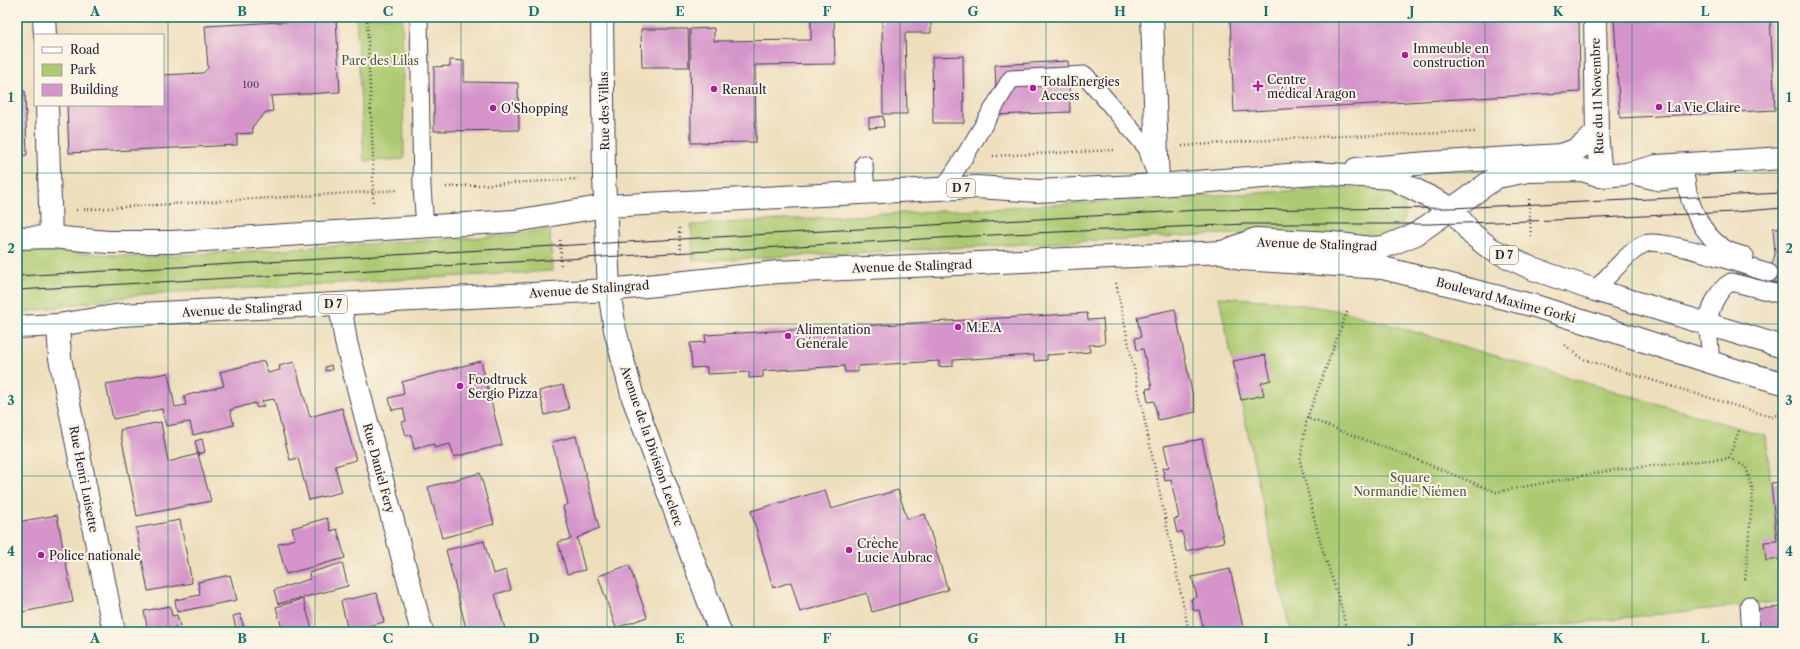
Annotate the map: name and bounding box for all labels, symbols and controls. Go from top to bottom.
text: A [89,3,101,19]
text: B [237,3,247,19]
text: C [383,3,393,19]
text: D [528,3,540,19]
text: E [675,3,685,19]
text: F [823,3,832,19]
text: G [967,3,979,19]
text: H [1114,3,1126,19]
text: I [1263,3,1269,19]
text: J [1407,3,1415,19]
text: K [1553,3,1564,19]
text: L [1701,3,1710,19]
legend [34,34,164,106]
street label: Rue du 11 Novembre [1587,37,1607,155]
place label: Immeuble en construction [1413,41,1489,70]
text: Road [70,42,100,57]
marker: Immeuble en construction [1400,50,1410,60]
park label: Parc des Lilas [341,53,419,68]
text: Park [70,62,97,77]
street label: Rue des Villas [596,71,612,151]
place label: Centre médical Aragon [1267,72,1357,101]
place label: TotalEnergies Access [1040,74,1120,103]
house number: 100 [243,78,259,91]
marker: Centre médical Aragon [1252,80,1264,92]
text: Building [70,82,118,97]
place label: Renault [722,82,767,97]
marker: TotalEnergies Access [1028,83,1038,93]
marker: Renault [709,84,719,94]
text: 1 [8,89,14,105]
text: 1 [1786,89,1792,105]
place label: La Vie Claire [1667,100,1741,115]
place label: O'Shopping [501,101,569,116]
marker: La Vie Claire [1654,102,1664,112]
marker: O'Shopping [488,103,498,113]
road number: D 7 [947,179,975,197]
street label: Avenue de Stalingrad [1256,234,1378,254]
text: 2 [7,240,15,256]
text: 2 [1785,240,1793,256]
road number: D 7 [1490,246,1518,264]
street label: Avenue de Stalingrad [851,256,973,276]
street label: Boulevard Maxime Gorki [1435,274,1578,326]
street label: Avenue de Stalingrad [527,277,650,301]
road number: D 7 [319,295,347,313]
street label: Avenue de Stalingrad [180,298,303,320]
place label: M.E.A [966,320,1003,335]
place label: Alimentation Générale [795,322,871,351]
marker: M.E.A [953,322,963,332]
marker: Alimentation Générale [783,331,793,341]
street label: Avenue de la Division Leclerc [617,363,687,528]
place label: Foodtruck Sergio Pizza [468,372,538,401]
marker: Foodtruck Sergio Pizza [455,381,465,391]
text: 3 [7,392,15,408]
text: 3 [1785,392,1793,408]
street label: Rue Daniel Fery [360,421,398,515]
street label: Rue Henri Luisette [66,424,102,534]
park label: Square Normandie Niémen [1353,470,1467,499]
place label: Crèche Lucie Aubrac [857,536,933,565]
text: 4 [7,543,15,559]
text: 4 [1785,543,1793,559]
marker: Crèche Lucie Aubrac [844,545,854,555]
place label: Police nationale [49,548,141,563]
marker: Police nationale [36,550,46,560]
text: A [89,630,101,646]
text: B [237,630,247,646]
text: C [383,630,393,646]
text: D [528,630,540,646]
text: E [675,630,685,646]
text: F [823,630,832,646]
text: G [967,630,979,646]
text: H [1114,630,1126,646]
text: I [1263,630,1269,646]
text: J [1407,630,1415,646]
text: K [1553,630,1564,646]
text: L [1701,630,1710,646]

